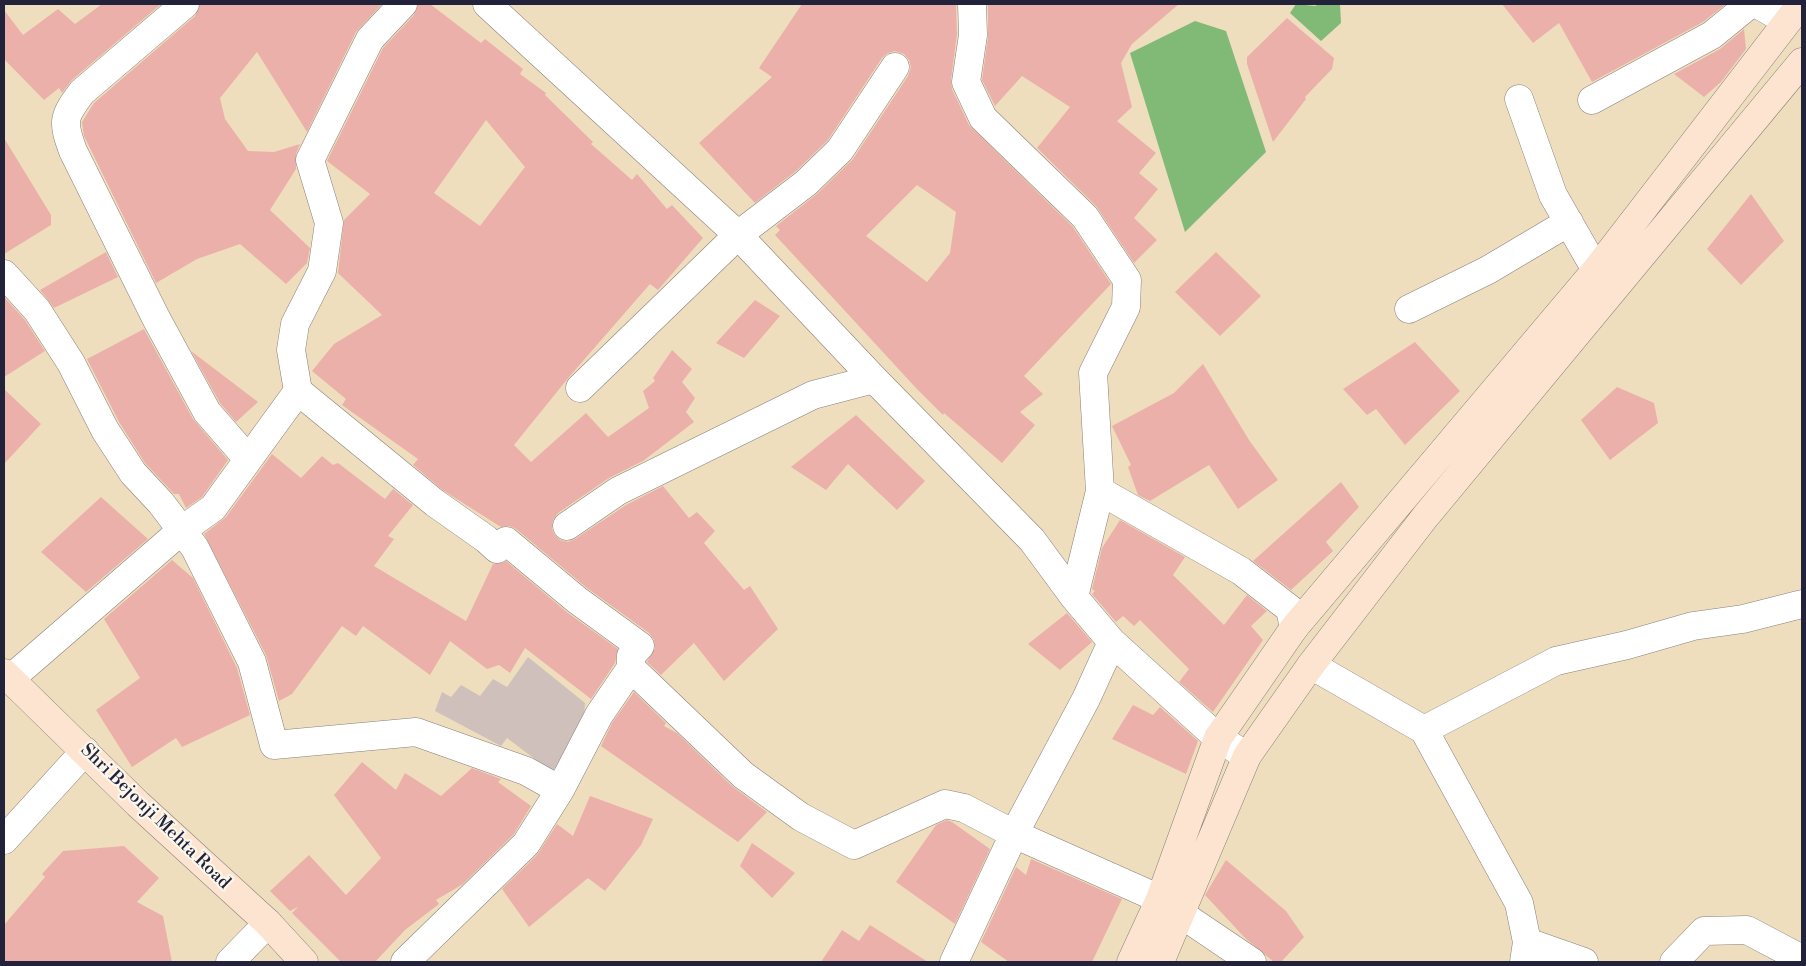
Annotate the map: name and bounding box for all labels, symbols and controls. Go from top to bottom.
street label: Shri Bejonji Mehta Road [76,740,234,894]

